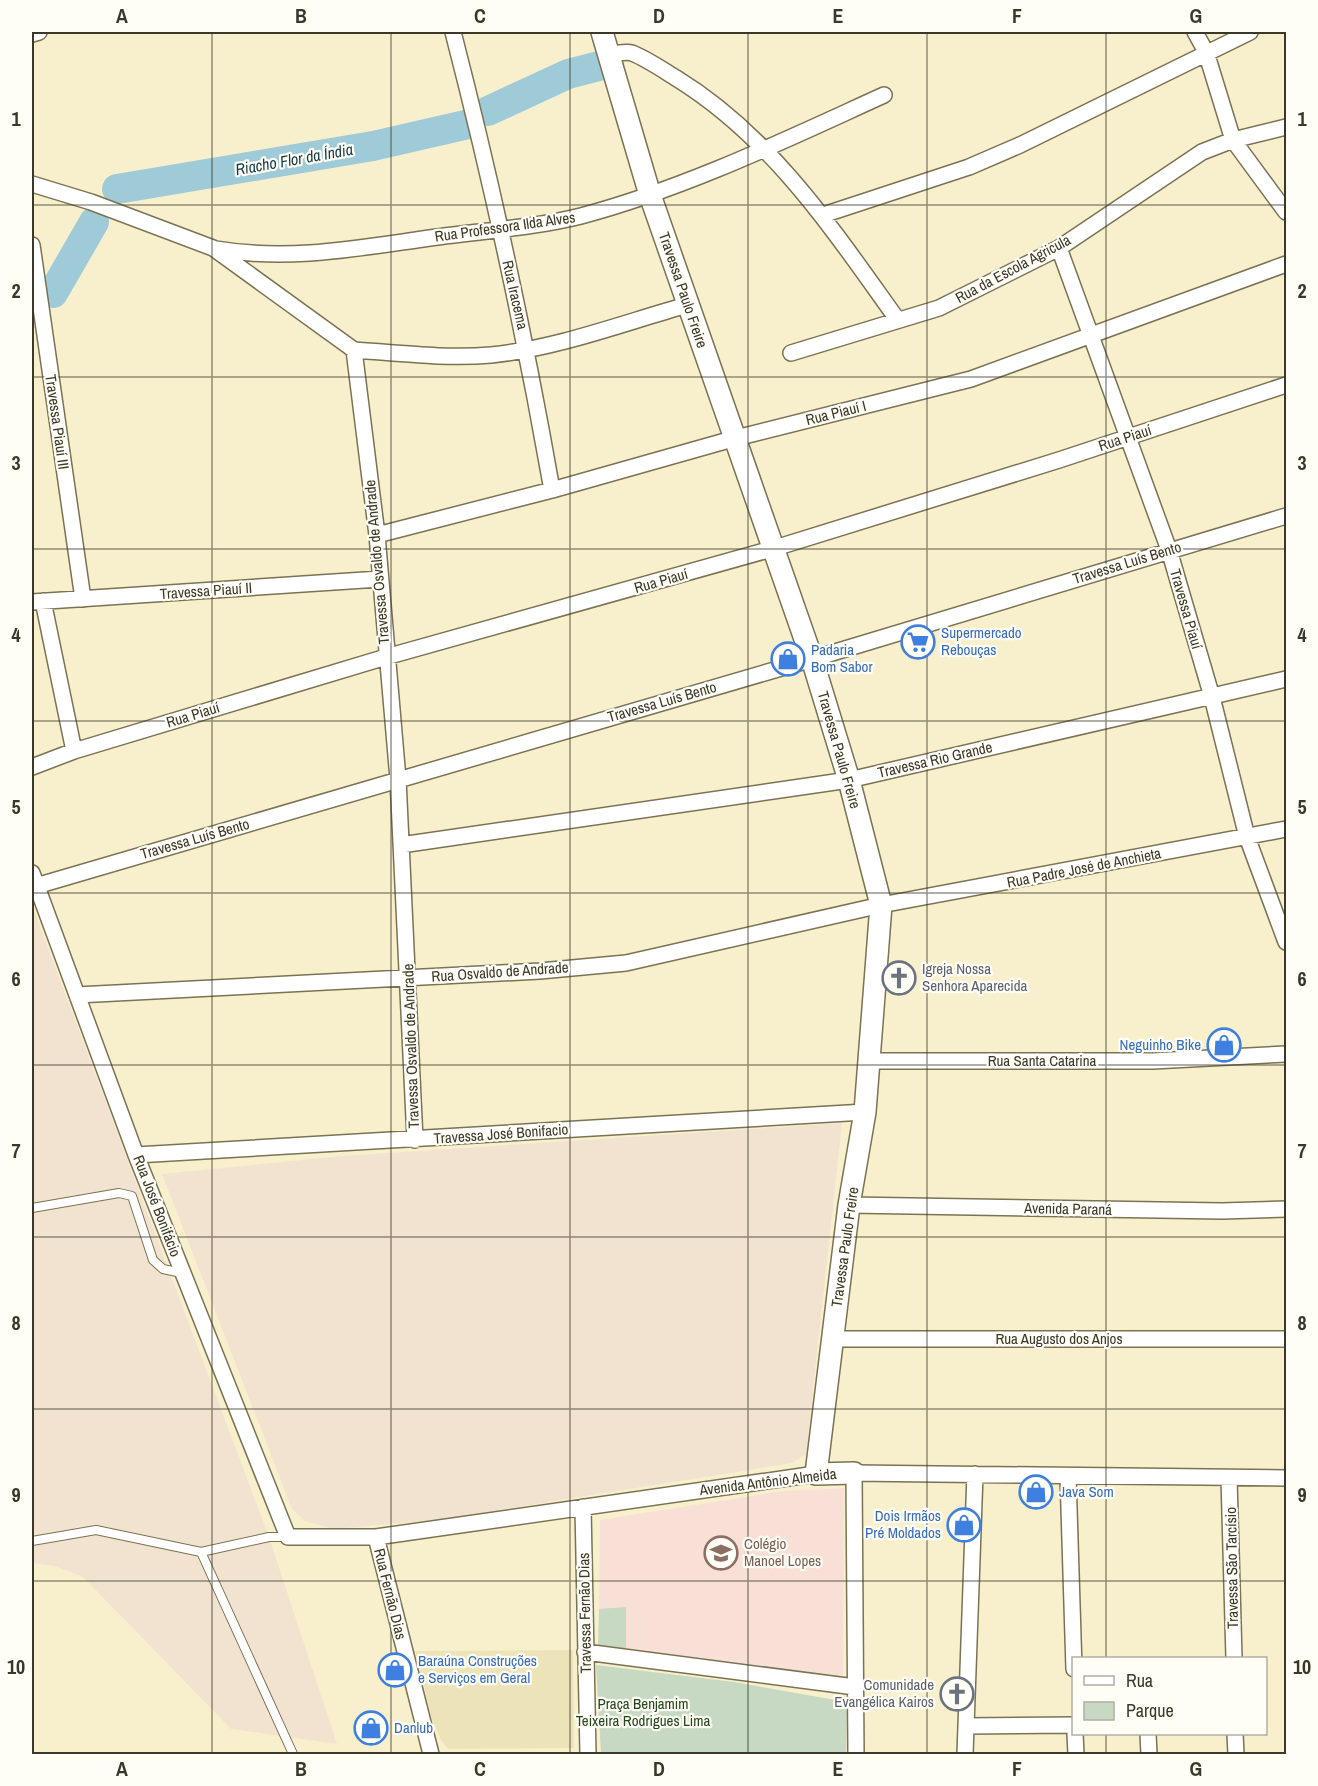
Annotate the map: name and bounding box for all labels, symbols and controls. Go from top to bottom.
text: A [116,2,128,29]
text: B [295,2,307,29]
text: C [474,2,486,29]
text: D [653,2,665,29]
text: E [833,2,844,29]
text: F [1012,2,1022,29]
text: G [1190,2,1202,29]
text: 1 [11,105,21,132]
text: 1 [1297,105,1307,132]
water label: Riacho Flor da Índia [234,138,354,180]
street label: Rua Professora Ilda Alves [433,206,576,247]
street label: Travessa Paulo Freire [654,229,713,351]
street label: Rua da Escola Agricula [951,229,1074,308]
street label: Rua Iracema [497,258,534,332]
text: 2 [11,277,21,304]
text: 2 [1297,277,1307,304]
street label: Travessa Piauí III [40,373,75,471]
street label: Rua Piauí I [803,395,868,430]
street label: Rua Piauí [1096,419,1155,456]
text: 3 [11,449,21,476]
text: 3 [1297,449,1307,476]
street label: Travessa Osvaldo de Andrade [359,479,394,645]
street label: Travessa Luís Bento [1070,536,1184,589]
street label: Rua Piauí [632,563,691,598]
street label: Travessa Piauí [1165,566,1208,652]
street label: Travessa Piauí II [159,577,253,604]
text: 4 [11,621,21,648]
text: 4 [1297,621,1307,648]
place label: Supermercado Rebouças [941,622,1022,660]
supermarket icon: Supermercado Rebouças [900,624,936,660]
place label: Padaria Bom Sabor [811,639,873,677]
shop icon: Padaria Bom Sabor [770,641,806,677]
street label: Travessa Luís Bento [605,676,719,727]
street label: Travessa Paulo Freire [813,689,866,811]
street label: Rua Piauí [164,696,223,733]
street label: Travessa Rio Grande [875,736,994,783]
text: 5 [11,793,21,820]
text: 5 [1297,793,1307,820]
street label: Travessa Luís Bento [138,813,252,864]
street label: Rua Padre José de Anchieta [1005,842,1163,893]
street label: Rua Osvaldo de Andrade [431,956,569,987]
place label: Igreja Nossa Senhora Aparecida [922,958,1027,996]
church icon: Igreja Nossa Senhora Aparecida [881,960,917,996]
street label: Travessa Osvaldo de Andrade [397,963,424,1129]
text: 6 [11,965,21,992]
text: 6 [1297,965,1307,992]
shop icon: Neguinho Bike [1206,1027,1242,1063]
place label: Neguinho Bike [1120,1034,1201,1055]
street label: Rua Santa Catarina [988,1050,1097,1071]
street label: Travessa José Bonifacio [433,1118,569,1149]
text: 7 [11,1137,21,1164]
text: 7 [1297,1137,1307,1164]
street label: Rua José Bonifácio [128,1152,187,1260]
street label: Travessa Paulo Freire [826,1185,863,1308]
street label: Avenida Paraná [1023,1197,1112,1220]
text: 8 [11,1309,21,1336]
text: 8 [1297,1309,1307,1336]
street label: Rua Augusto dos Anjos [995,1328,1123,1349]
street label: Avenida Antônio Almeida [697,1463,838,1500]
shop icon: Java Som [1018,1474,1054,1510]
text: 9 [11,1481,21,1508]
place label: Java Som [1059,1481,1114,1502]
text: 9 [1297,1481,1307,1508]
place label: Dois Irmãos Pré Moldados [865,1505,941,1543]
shop icon: Dois Irmãos Pré Moldados [946,1507,982,1543]
street label: Travessa São Tarcísio [1220,1507,1243,1629]
place label: Colégio Manoel Lopes [744,1533,821,1571]
school or university icon: Colégio Manoel Lopes [703,1535,739,1571]
street label: Rua Fernão Dias [369,1546,412,1642]
street label: Travessa Fernão Dias [573,1553,596,1674]
place label: Baraúna Construções e Serviços em Geral [418,1650,537,1688]
shop icon: Baraúna Construções e Serviços em Geral [377,1652,413,1688]
text: 10 [7,1653,25,1680]
text: 10 [1293,1653,1311,1680]
legend [1072,1657,1267,1735]
text: Rua [1126,1668,1153,1693]
place label: Comunidade Evangélica Kairos [834,1674,934,1712]
church icon: Comunidade Evangélica Kairos [939,1676,975,1712]
park label: Praça Benjamim Teixeira Rodrigues Lima [576,1693,711,1731]
text: Parque [1126,1698,1174,1723]
shop icon: Danlub [353,1710,389,1746]
place label: Danlub [394,1717,433,1738]
text: A [116,1755,128,1782]
text: B [295,1755,307,1782]
text: C [474,1755,486,1782]
text: D [653,1755,665,1782]
text: E [833,1755,844,1782]
text: F [1012,1755,1022,1782]
text: G [1190,1755,1202,1782]

